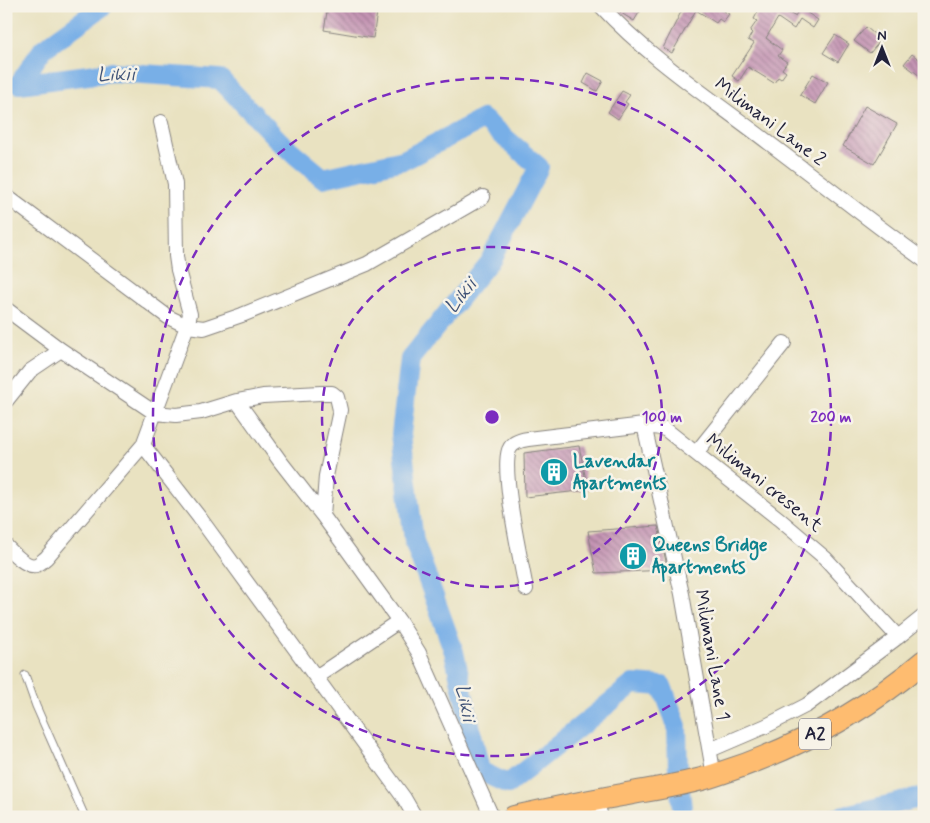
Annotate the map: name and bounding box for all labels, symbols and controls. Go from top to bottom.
north arrow [858,22,908,72]
text: N [877,27,887,45]
water label: Likii [97,61,138,89]
street label: Milimani Lane 2 [709,72,831,172]
water label: Likii [439,271,485,319]
centre of rings [483,408,501,426]
text: 100 m [642,408,682,428]
text: 200 m [811,408,852,428]
street label: Milimani cresent [700,428,828,538]
place label: Lavendar Apartments [573,449,667,498]
building icon: Lavendar Apartments [539,457,569,487]
place label: Queens Bridge Apartments [652,533,768,582]
building icon: Queens Bridge Apartments [618,541,648,571]
street label: Milimani Lane 1 [688,588,736,722]
water label: Likii [448,682,483,727]
road number: A2 [799,719,831,750]

